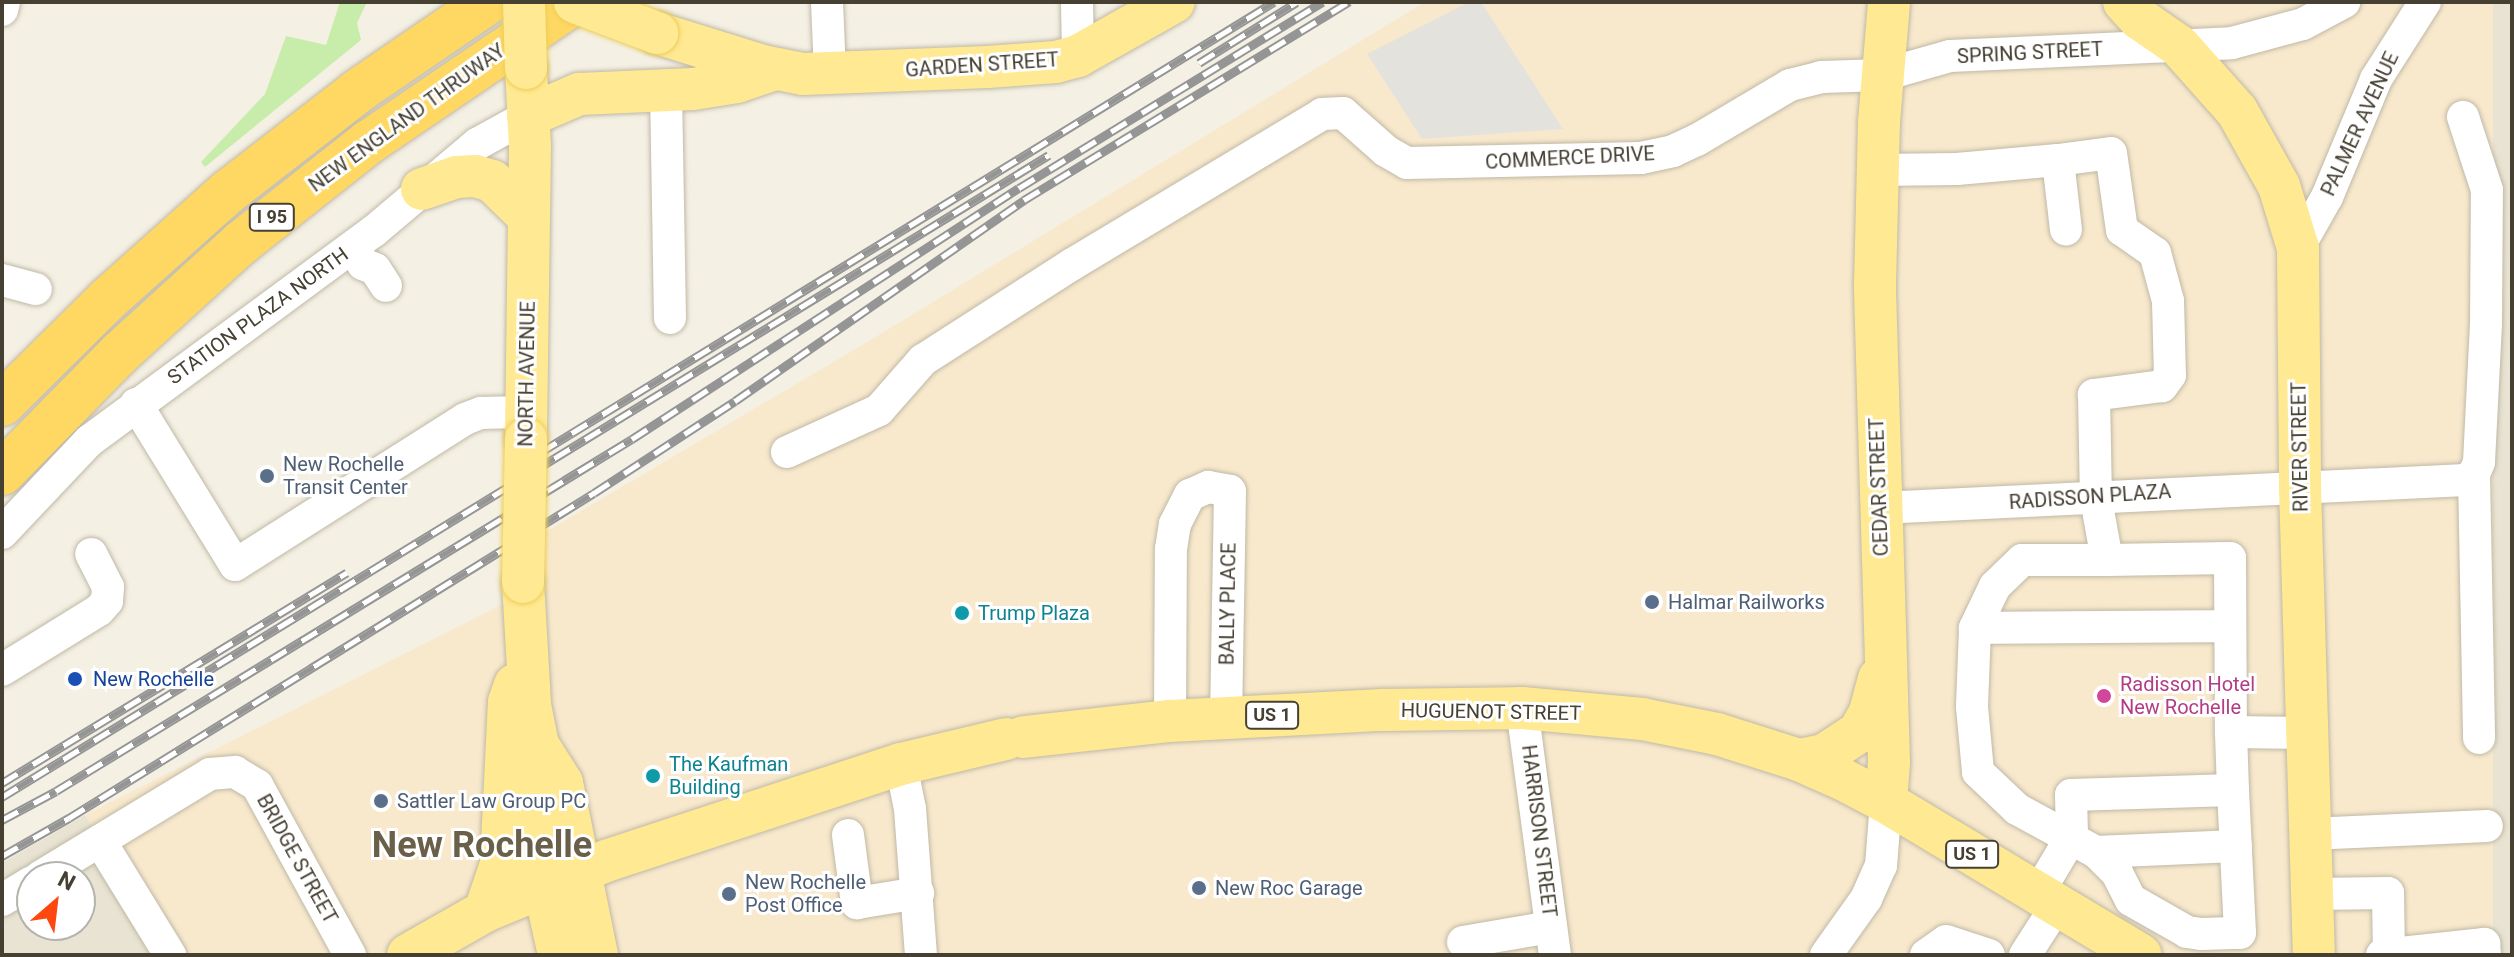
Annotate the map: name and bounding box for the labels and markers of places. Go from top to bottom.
place label: New Rochelle Transit Center [283,452,408,499]
marker: New Rochelle Transit Center [258,467,276,485]
place label: Halmar Railworks [1668,590,1825,614]
marker: Halmar Railworks [1643,593,1661,611]
place label: Trump Plaza [978,601,1090,625]
marker: Trump Plaza [953,604,971,622]
place label: New Rochelle [93,667,214,691]
marker: New Rochelle [64,668,86,690]
place label: Radisson Hotel New Rochelle [2120,672,2255,719]
marker: Radisson Hotel New Rochelle [2095,687,2113,705]
place label: The Kaufman Building [669,752,788,799]
marker: The Kaufman Building [644,767,662,785]
place label: Sattler Law Group PC [397,789,586,813]
marker: Sattler Law Group PC [372,792,390,810]
place label: New Rochelle Post Office [745,870,866,917]
place label: New Roc Garage [1215,876,1363,900]
marker: New Roc Garage [1190,879,1208,897]
marker: New Rochelle Post Office [720,885,738,903]

